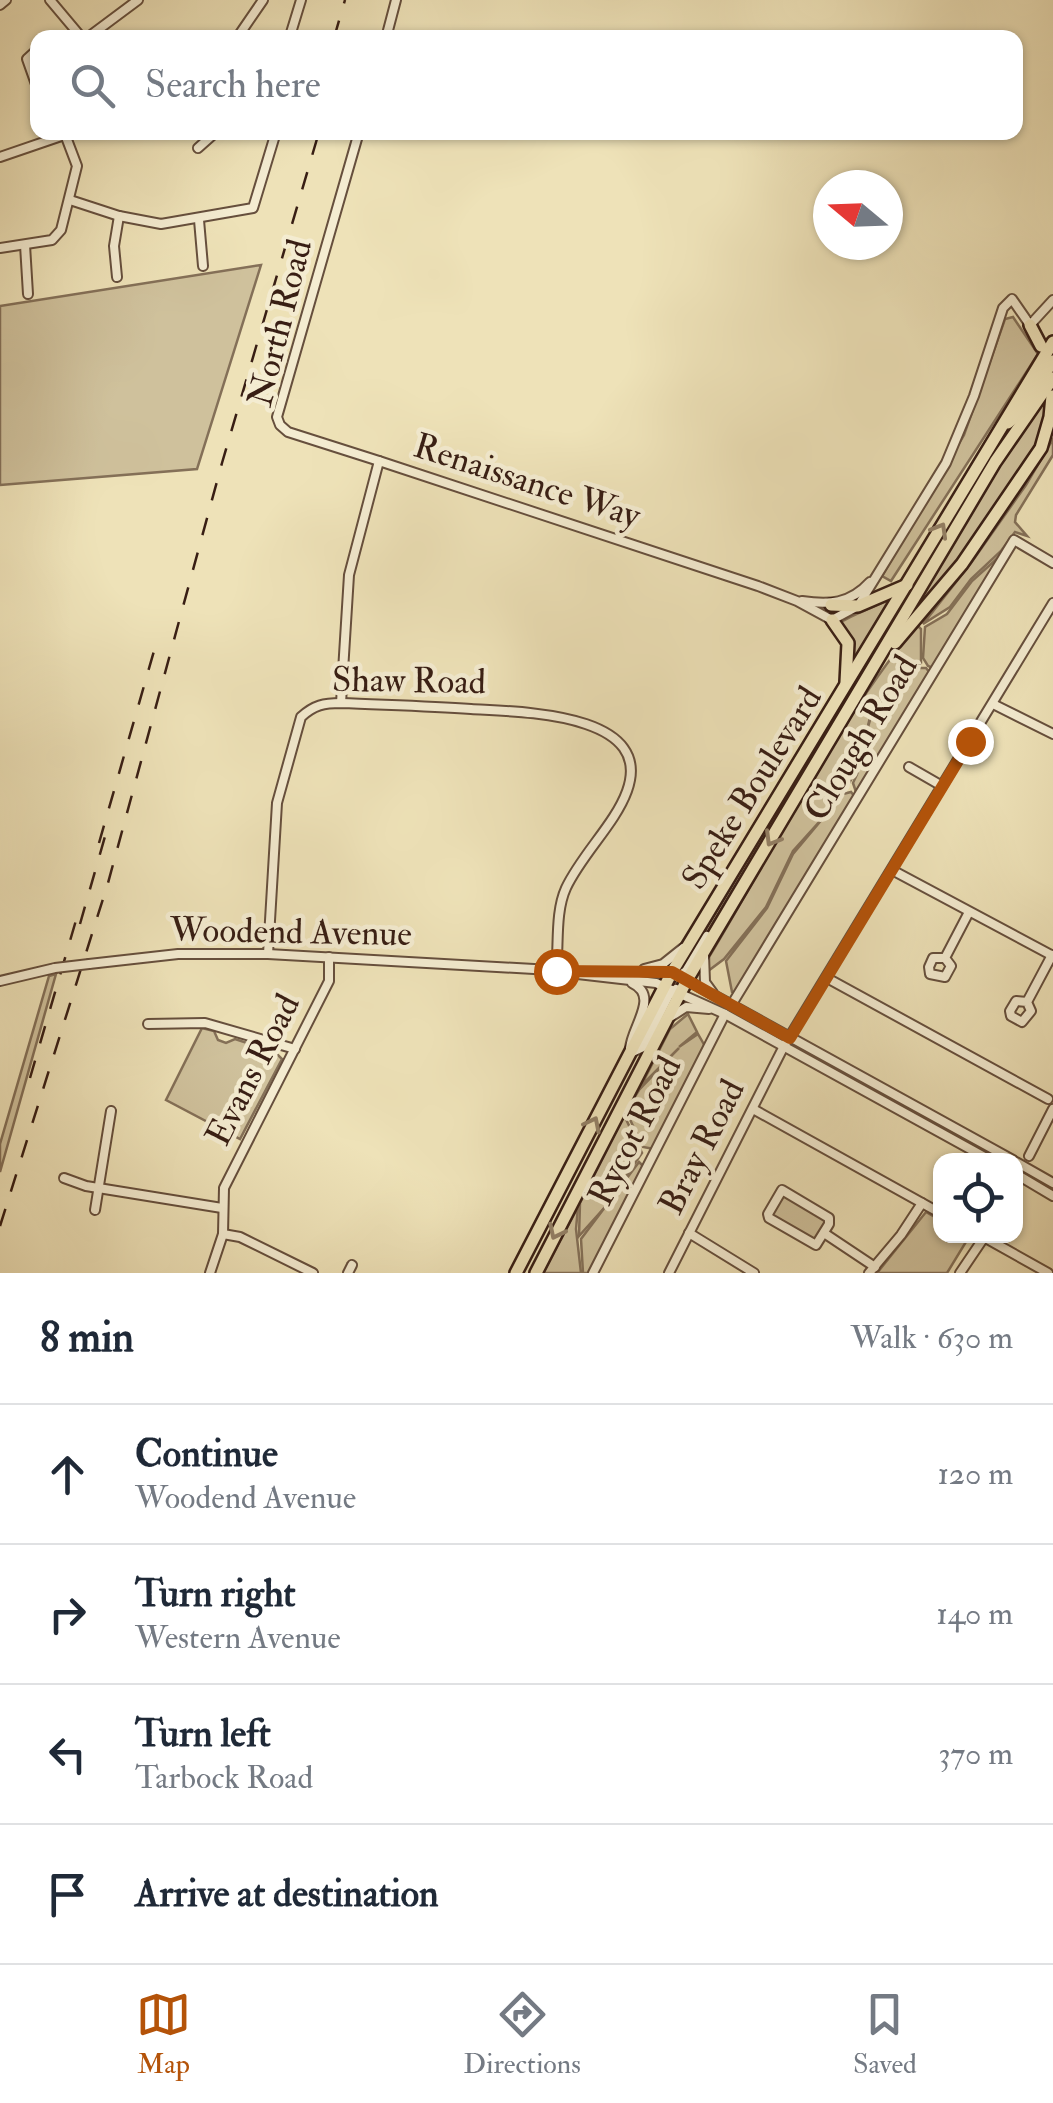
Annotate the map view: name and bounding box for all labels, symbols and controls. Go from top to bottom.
search box [30,30,1023,140]
icon: search [65,58,120,113]
text: Search here [145,61,321,109]
north arrow [813,170,903,260]
street label: North Road [238,235,322,411]
street label: Renaissance Way [408,424,646,539]
one-way arrow [928,523,947,541]
street label: Clough Road [794,647,928,829]
street label: Shaw Road [332,658,486,704]
street label: Speke Boulevard [672,679,832,897]
route end [948,719,994,765]
one-way arrow [765,828,784,846]
street label: Woodend Avenue [169,908,412,956]
route start [534,949,580,995]
street label: Evans Road [196,987,310,1153]
street label: Rycot Road [579,1049,691,1213]
street label: Bray Road [649,1072,755,1222]
one-way arrow [581,1117,600,1135]
map controls [933,1153,1023,1243]
button: locate [933,1153,1023,1243]
one-way arrow [549,1221,569,1239]
text: 8 min [40,1312,134,1364]
text: Walk · 630 m [850,1318,1013,1358]
text: Continue [135,1430,278,1478]
icon: ahead [40,1447,95,1502]
text: 120 m [937,1454,1013,1494]
text: Woodend Avenue [135,1478,356,1518]
text: Turn right [135,1570,296,1618]
icon: right [40,1587,95,1642]
text: 140 m [936,1594,1013,1634]
text: Western Avenue [135,1618,341,1658]
text: Turn left [135,1710,271,1758]
icon: left [40,1727,95,1782]
text: 370 m [938,1734,1013,1774]
text: Tarbock Road [135,1758,313,1798]
icon: arrive [40,1867,95,1922]
text: Arrive at destination [135,1870,439,1918]
tab: Map [136,1987,191,2082]
tab: Directions [463,1987,581,2082]
tab: Saved [853,1987,917,2082]

